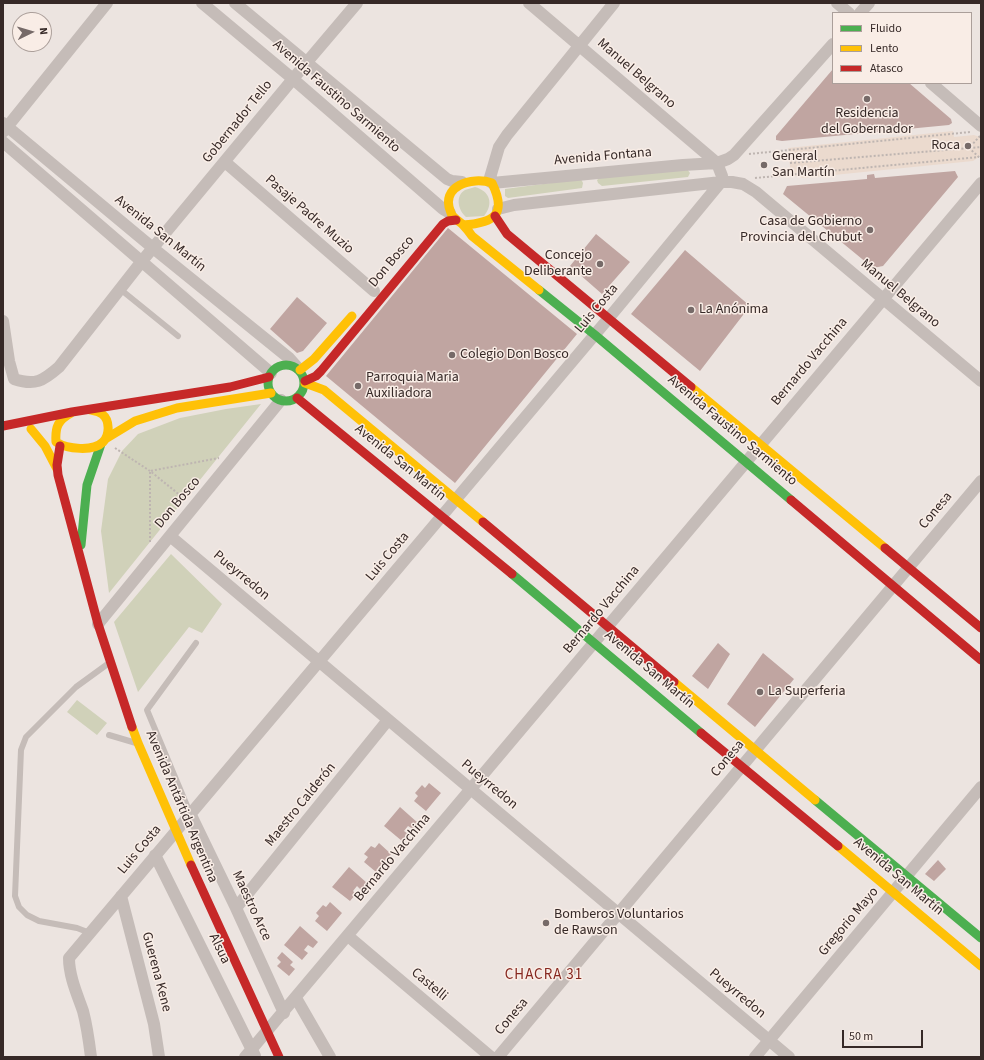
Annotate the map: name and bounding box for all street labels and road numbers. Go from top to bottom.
street label: Manuel Belgrano [593,35,679,113]
street label: Avenida Faustino Sarmiento [269,37,403,157]
street label: Gobernador Tello [199,77,277,167]
street label: Avenida Fontana [554,144,652,170]
street label: Pasaje Padre Muzio [261,172,357,258]
street label: Avenida San Martín [111,192,209,276]
street label: Don Bosco [366,233,418,291]
street label: Manuel Belgrano [857,256,943,332]
street label: Luis Costa [572,281,622,337]
street label: Bernardo Vacchina [768,315,852,409]
street label: Avenida Faustino Sarmiento [664,372,800,490]
street label: Avenida San Martín [351,421,449,505]
street label: Don Bosco [152,474,204,532]
street label: Conesa [916,489,956,533]
street label: Luis Costa [363,529,413,585]
street label: Pueyrredon [209,548,273,604]
street label: Bernardo Vacchina [560,563,644,657]
street label: Avenida San Martín [600,627,698,713]
street label: Avenida Antártida Argentina [141,728,221,886]
street label: Conesa [708,737,748,781]
street label: Pueyrredon [457,757,521,813]
street label: Maestro Calderón [262,760,340,850]
street label: Bernardo Vacchina [351,811,435,905]
street label: Luis Costa [115,822,165,878]
street label: Avenida San Martín [849,834,947,920]
street label: Maestro Arce [228,868,274,944]
street label: Gregorio Mayo [815,884,883,960]
street label: Guerena Kene [137,930,175,1014]
street label: Alsua [204,931,234,967]
street label: Castelli [407,965,451,1005]
street label: Pueyrredon [705,966,769,1022]
street label: Conesa [492,995,532,1039]

